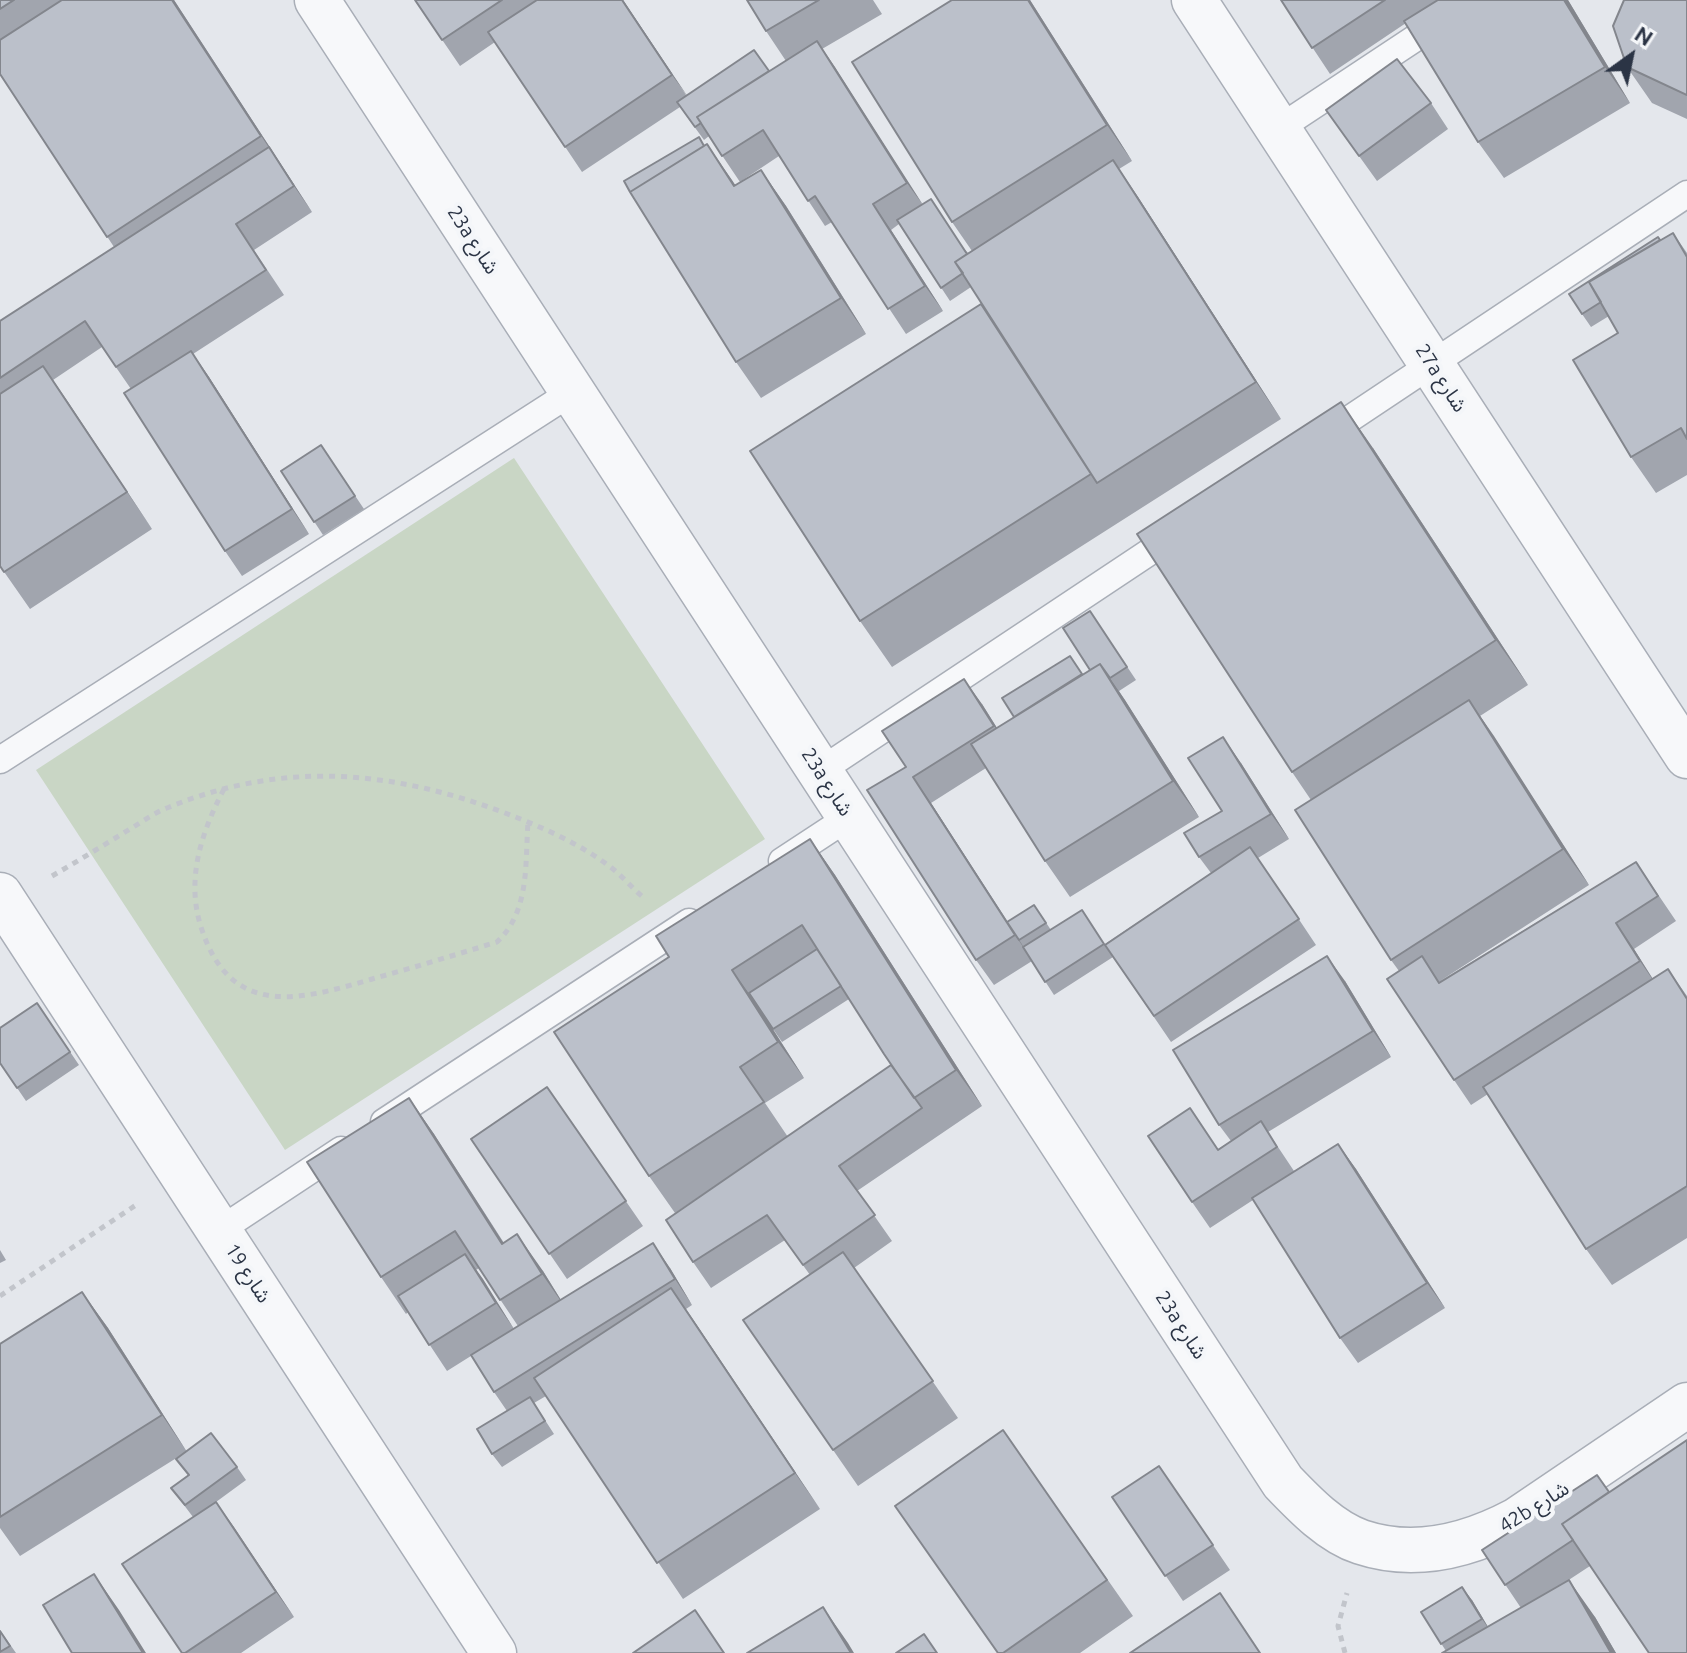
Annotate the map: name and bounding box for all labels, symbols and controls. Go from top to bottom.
north arrow [1591,16,1671,96]
text: N [1631,20,1658,50]
street label: 23a شارع [442,201,504,279]
street label: 27a شارع [1410,339,1472,417]
street label: 23a شارع [796,743,858,821]
street label: شارع 19 [220,1239,276,1307]
street label: 23a شارع [1150,1286,1212,1364]
street label: 42b شارع [1495,1476,1573,1538]

